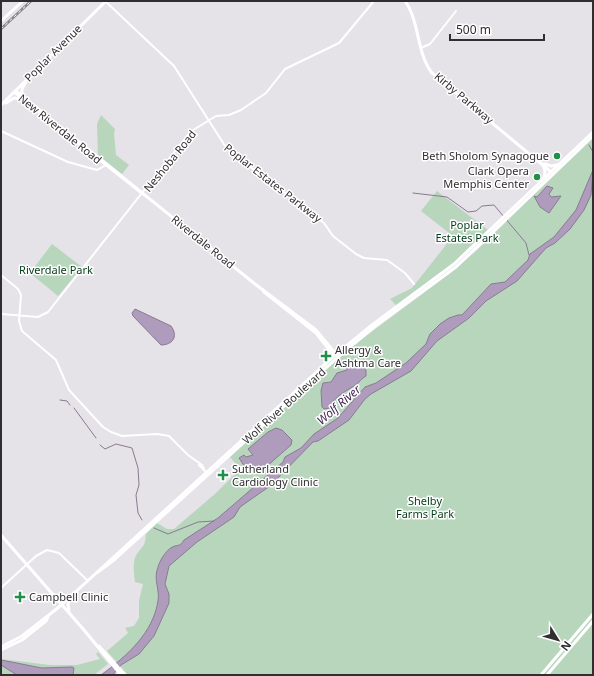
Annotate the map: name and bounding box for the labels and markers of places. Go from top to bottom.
place label: Beth Sholom Synagogue [422,148,549,163]
marker: Beth Sholom Synagogue [552,151,562,161]
place label: Clark Opera Memphis Center [443,163,529,191]
marker: Clark Opera Memphis Center [532,172,542,182]
place label: Allergy & Ashtma Care [335,342,401,370]
marker: Allergy & Ashtma Care [320,350,332,362]
place label: Sutherland Cardiology Clinic [232,461,318,489]
marker: Sutherland Cardiology Clinic [217,469,229,481]
place label: Campbell Clinic [29,589,108,604]
marker: Campbell Clinic [14,591,26,603]

